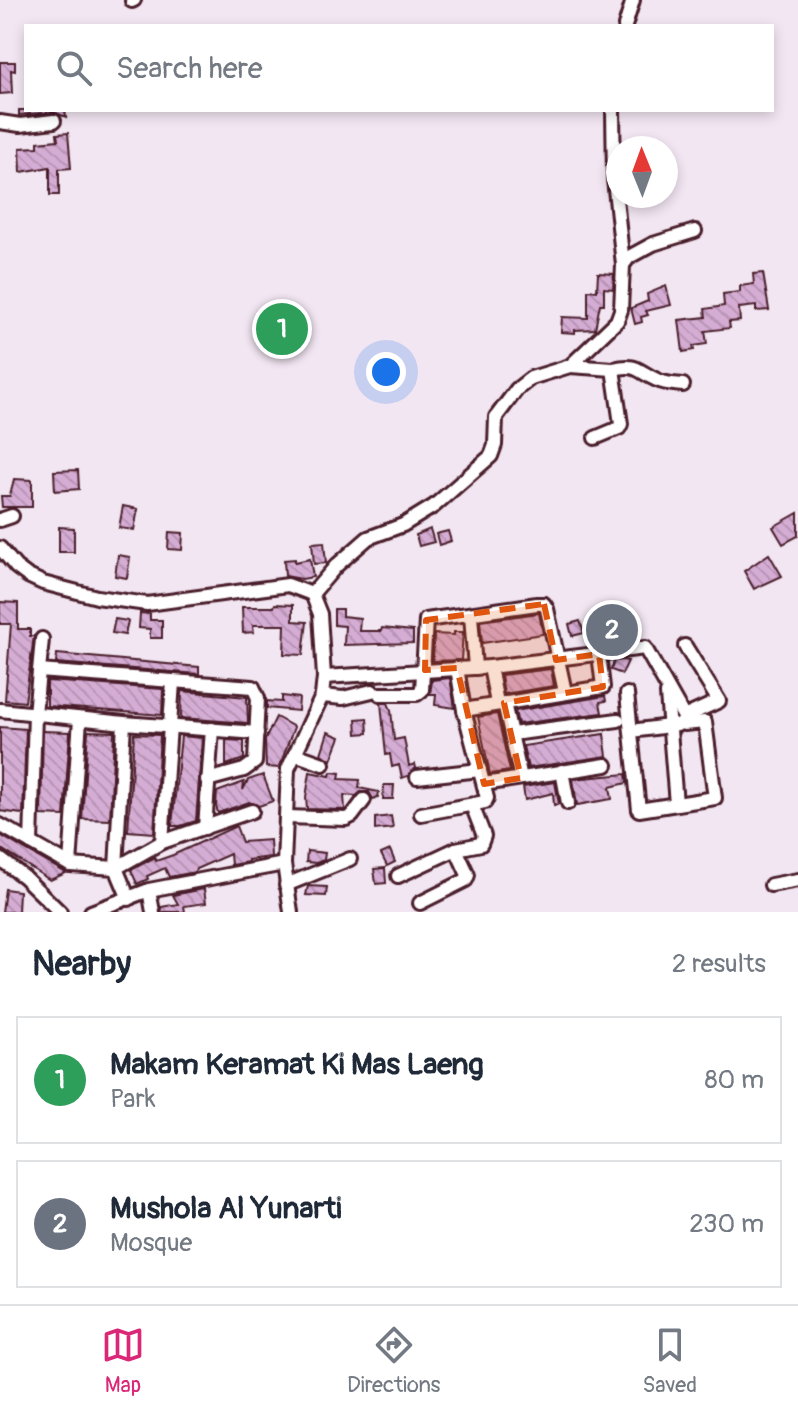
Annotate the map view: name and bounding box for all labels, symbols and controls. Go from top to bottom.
search box [24,24,774,112]
icon: search [52,46,96,90]
text: Search here [116,50,263,87]
north arrow [606,136,678,208]
pin: 1 [256,299,308,359]
your location [366,352,406,392]
pin: 2 [586,600,638,660]
text: Nearby [32,943,131,986]
text: 2 results [672,948,766,980]
text: Makam Keramat Ki Mas Laeng [110,1046,484,1083]
text: 1 [55,1064,65,1096]
text: 80 m [704,1064,764,1096]
text: Park [110,1083,156,1115]
text: Mushola Al Yunarti [110,1190,342,1227]
text: 2 [53,1208,67,1240]
text: 230 m [689,1208,764,1240]
text: Mosque [110,1227,192,1259]
tab: Map [101,1323,145,1399]
tab: Directions [347,1323,440,1399]
tab: Saved [642,1323,697,1399]

